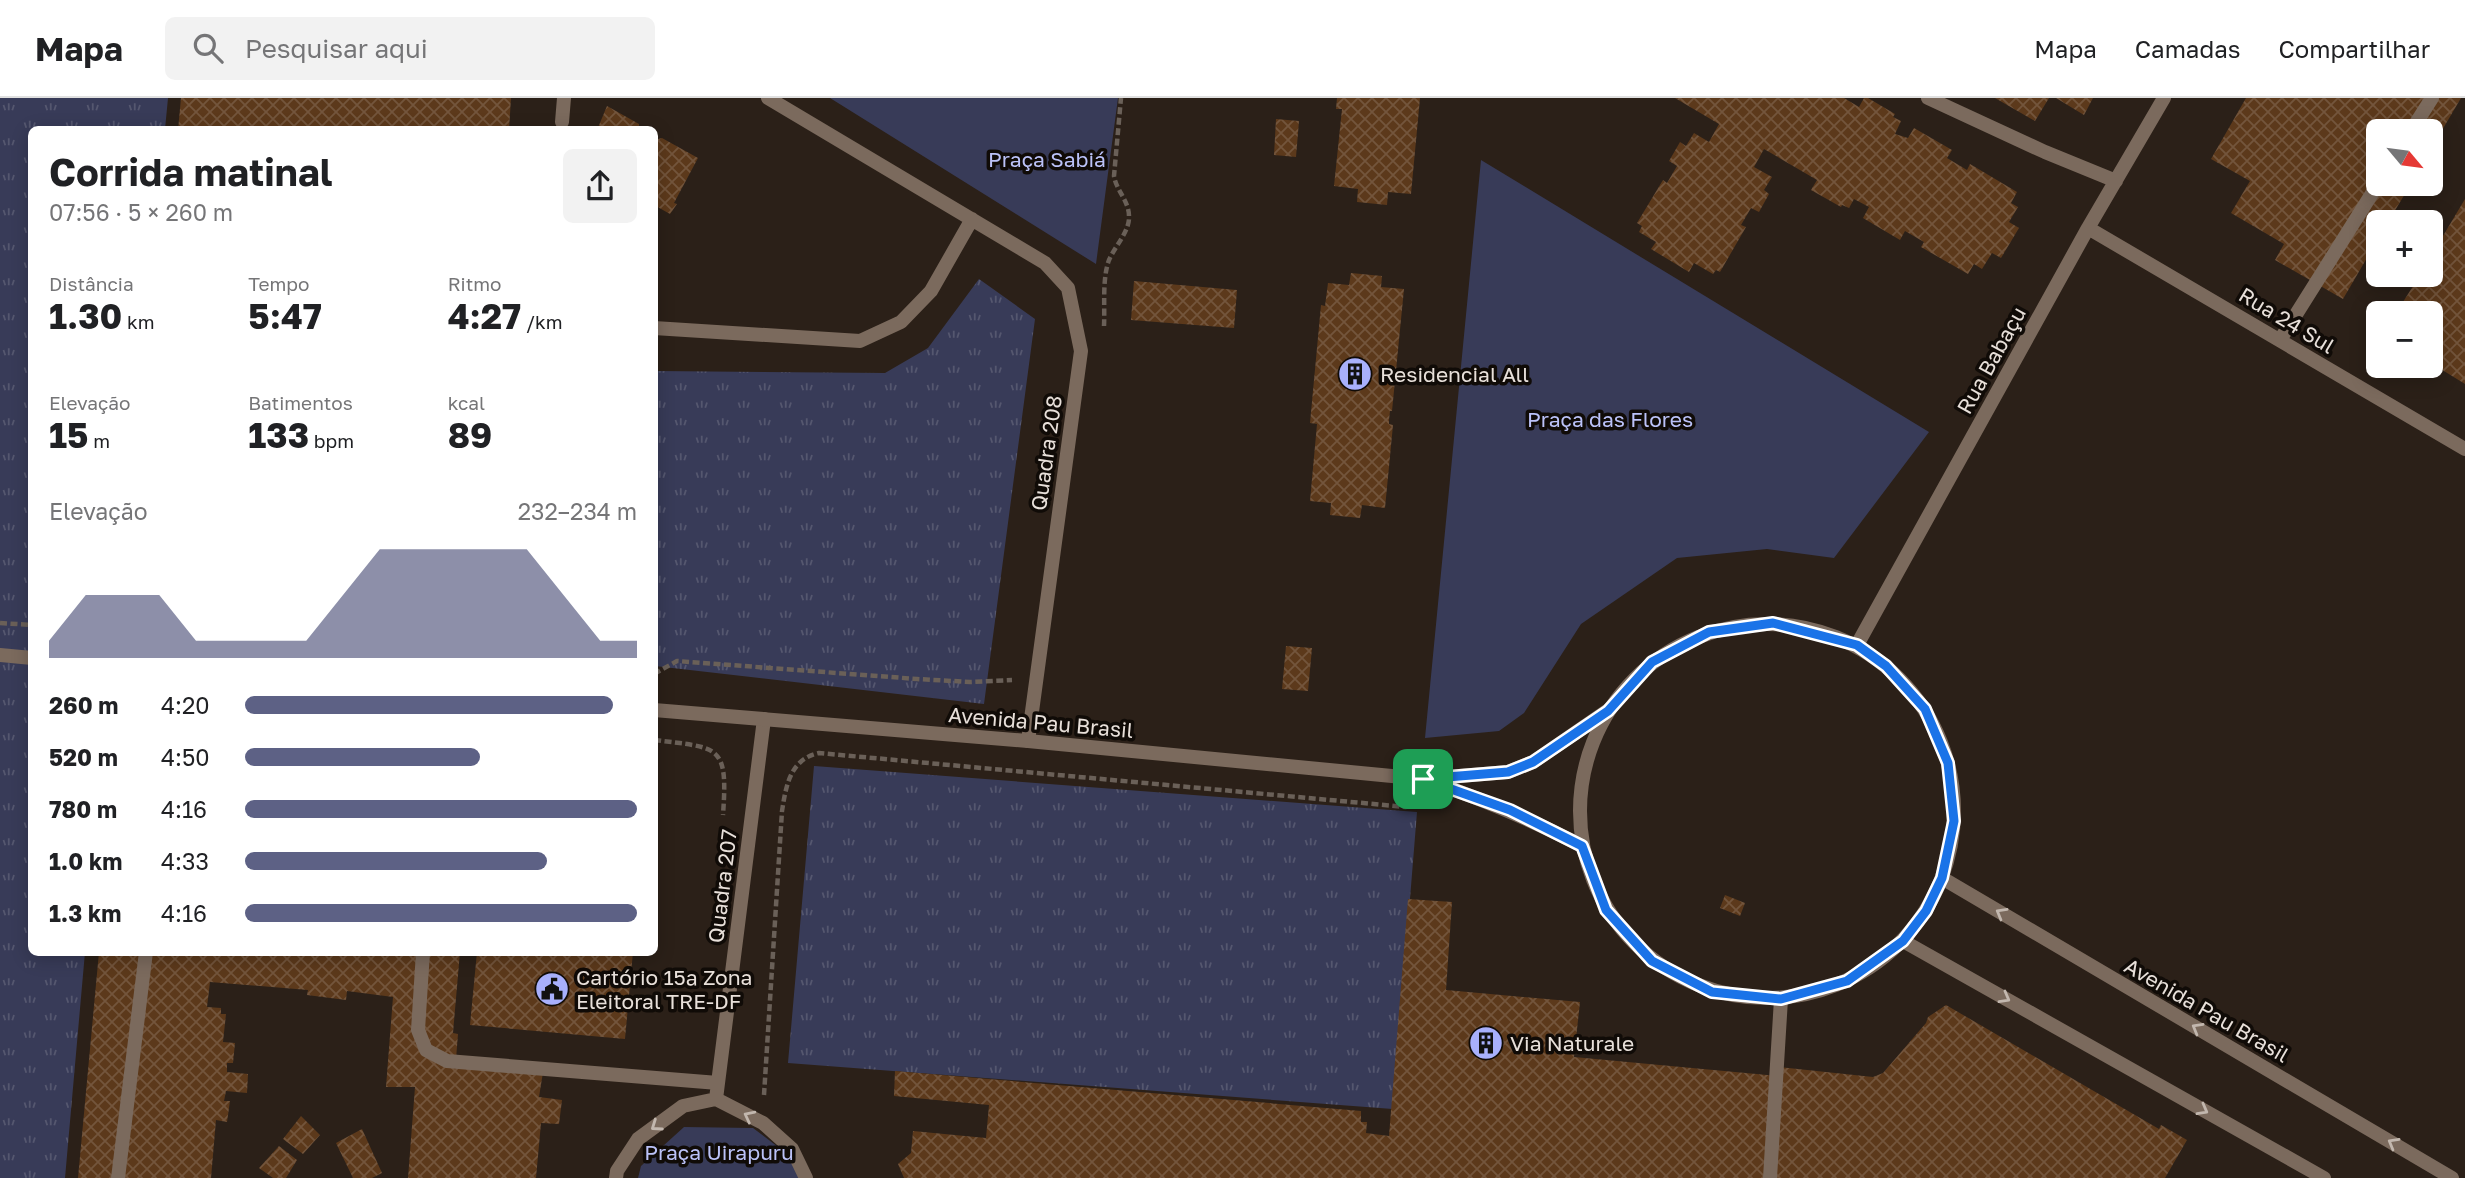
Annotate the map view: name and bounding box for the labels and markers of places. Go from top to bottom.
building icon: Residencial All [1336,355,1374,393]
place label: Residencial All [1380,361,1529,387]
pin [1393,749,1453,809]
place label: Cartório 15ª Zona Eleitoral TRE-DF [576,964,752,1014]
public building icon: Cartório 15ª Zona Eleitoral TRE-DF [533,970,571,1008]
building icon: Via Naturale [1467,1024,1505,1062]
place label: Via Naturale [1510,1030,1634,1056]

